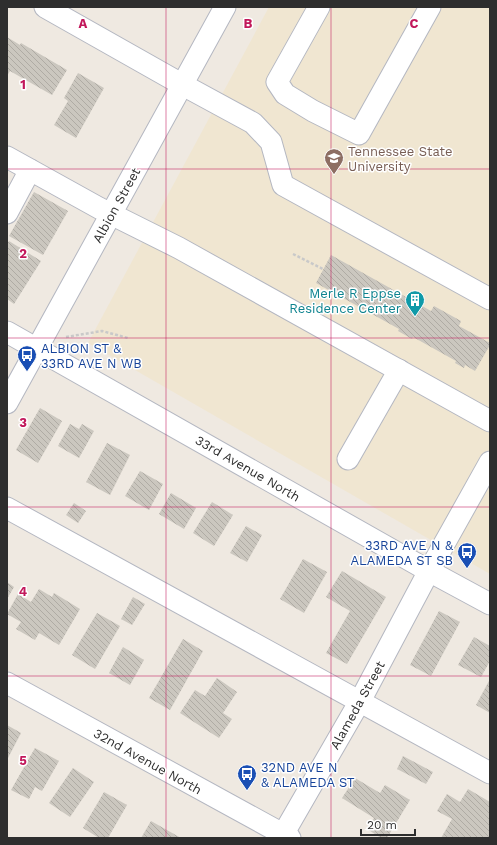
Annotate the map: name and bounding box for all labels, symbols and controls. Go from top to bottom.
text: A [79,16,88,31]
text: B [244,16,253,31]
text: C [410,16,419,31]
text: 1 [20,77,26,92]
place label: Tennessee State University [348,144,452,174]
school or university icon: Tennessee State University [323,147,345,175]
street label: Albion Street [90,165,144,245]
text: 2 [19,246,27,261]
place label: Merle R Eppse Residence Center [289,286,401,316]
building icon: Merle R Eppse Residence Center [404,289,426,317]
place label: ALBION ST & 33RD AVE N WB [41,341,142,371]
bus stop icon: ALBION ST & 33RD AVE N WB [16,344,38,372]
text: 3 [19,415,27,430]
street label: 33rd Avenue North [193,432,303,505]
place label: 33RD AVE N & ALAMEDA ST SB [350,538,454,568]
bus stop icon: 33RD AVE N & ALAMEDA ST SB [456,541,478,569]
text: 4 [19,584,28,599]
street label: Alameda Street [327,658,388,752]
street label: 32nd Avenue North [91,725,204,797]
text: 5 [19,753,27,768]
place label: 32ND AVE N & ALAMEDA ST [261,760,355,790]
bus stop icon: 32ND AVE N & ALAMEDA ST [236,763,258,791]
scale bar [361,811,415,837]
text: 20 m [367,818,397,832]

